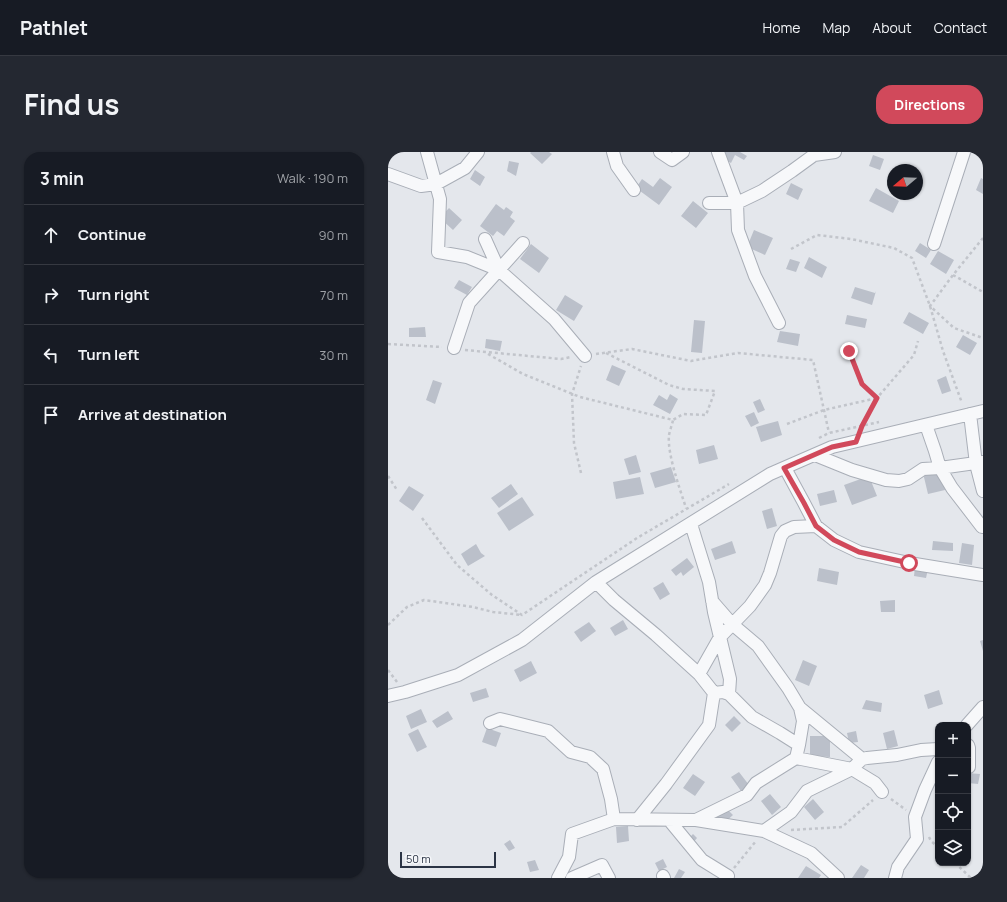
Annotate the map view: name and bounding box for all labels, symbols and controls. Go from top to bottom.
text: Pathlet [20,15,88,41]
text: Home [763,18,800,37]
text: Map [822,18,850,37]
text: About [872,18,912,37]
text: Contact [934,18,987,37]
text: Find us [24,85,119,123]
button: Directions [876,85,983,124]
north arrow [887,164,923,200]
text: 3 min [40,167,84,190]
text: Walk · 190 m [277,169,348,187]
icon: ahead [40,224,62,246]
text: Continue [78,224,146,245]
text: 90 m [318,226,348,244]
icon: right [40,284,62,306]
text: Turn right [78,284,149,305]
text: 70 m [320,286,348,304]
route end [840,342,858,360]
icon: left [40,344,62,366]
text: Turn left [78,344,140,365]
text: 30 m [319,346,348,364]
icon: arrive [40,404,62,426]
text: Arrive at destination [78,404,227,425]
route start [900,554,918,572]
map controls [935,722,971,866]
button: + [935,722,971,758]
button: − [935,758,971,794]
button: locate [935,794,971,830]
button: layers [935,830,971,866]
scale bar [400,850,496,869]
text: 50 m [406,851,431,866]

